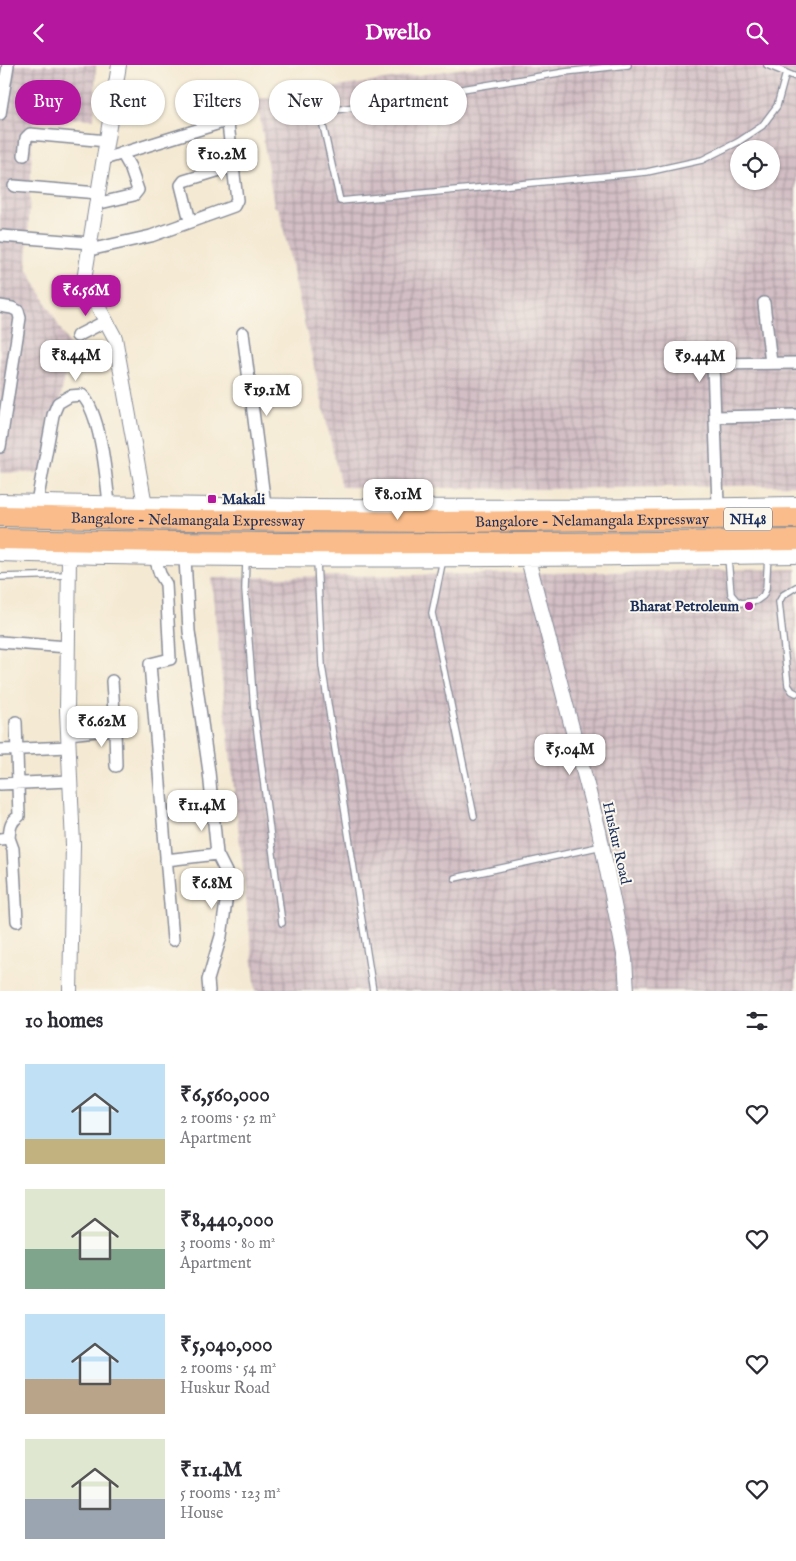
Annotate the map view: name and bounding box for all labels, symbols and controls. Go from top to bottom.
icon: back [25,19,53,47]
text: Dwello [365,19,431,47]
icon: search [743,19,771,47]
chip: Buy [15,80,81,125]
chip: Rent [91,80,165,125]
chip: Filters [175,80,259,125]
chip: New [269,80,340,125]
chip: Apartment [350,80,467,125]
pin: ₹10.2M [181,139,263,181]
map controls [730,140,780,190]
button: locate [730,140,780,190]
text: ₹10.2M [198,145,246,165]
pin: ₹6.56M [45,275,127,317]
text: ₹6.56M [63,281,109,301]
pin: ₹8.44M [35,339,117,382]
pin: ₹9.44M [659,341,741,383]
text: ₹8.44M [51,346,101,366]
text: ₹9.44M [675,347,725,367]
pin: ₹19.1M [226,375,308,417]
text: ₹19.1M [244,381,290,401]
pin: ₹8.01M [357,479,439,521]
text: ₹8.01M [374,485,422,505]
place label: Makali [222,490,265,509]
marker: Makali [206,493,218,505]
road number: NH48 [724,507,772,531]
street label: Bangalore - Nelamangala Expressway [71,509,306,531]
street label: Bangalore - Nelamangala Expressway [475,510,710,532]
place label: Bharat Petroleum [630,597,739,616]
marker: Bharat Petroleum [743,600,755,612]
pin: ₹6.62M [61,705,143,748]
text: ₹6.62M [78,712,126,732]
pin: ₹5.04M [529,733,611,776]
text: ₹5.04M [545,740,595,760]
pin: ₹11.4M [161,789,243,832]
text: ₹11.4M [178,796,226,816]
street label: Huskur Road [598,800,635,887]
pin: ₹6.8M [177,867,247,910]
text: ₹6.8M [192,874,232,894]
icon: filters [743,1007,771,1035]
text: 10 homes [25,1008,103,1035]
text: ₹6,560,000 [180,1082,270,1109]
icon: home [65,1084,125,1144]
icon: heart [743,1100,771,1128]
text: 2 rooms · 52 m² [180,1109,276,1129]
text: Apartment [180,1129,251,1149]
text: ₹8,440,000 [180,1207,274,1234]
icon: home [65,1209,125,1269]
icon: heart [743,1225,771,1253]
text: 3 rooms · 80 m² [180,1234,276,1254]
text: Apartment [180,1254,251,1274]
text: ₹5,040,000 [180,1332,273,1359]
icon: home [65,1334,125,1394]
icon: heart [743,1350,771,1378]
text: 2 rooms · 54 m² [180,1359,277,1379]
text: Huskur Road [180,1379,270,1399]
text: ₹11.4M [180,1457,242,1484]
icon: home [65,1459,125,1519]
icon: heart [743,1475,771,1503]
text: 5 rooms · 123 m² [180,1484,281,1504]
text: House [180,1504,223,1524]

